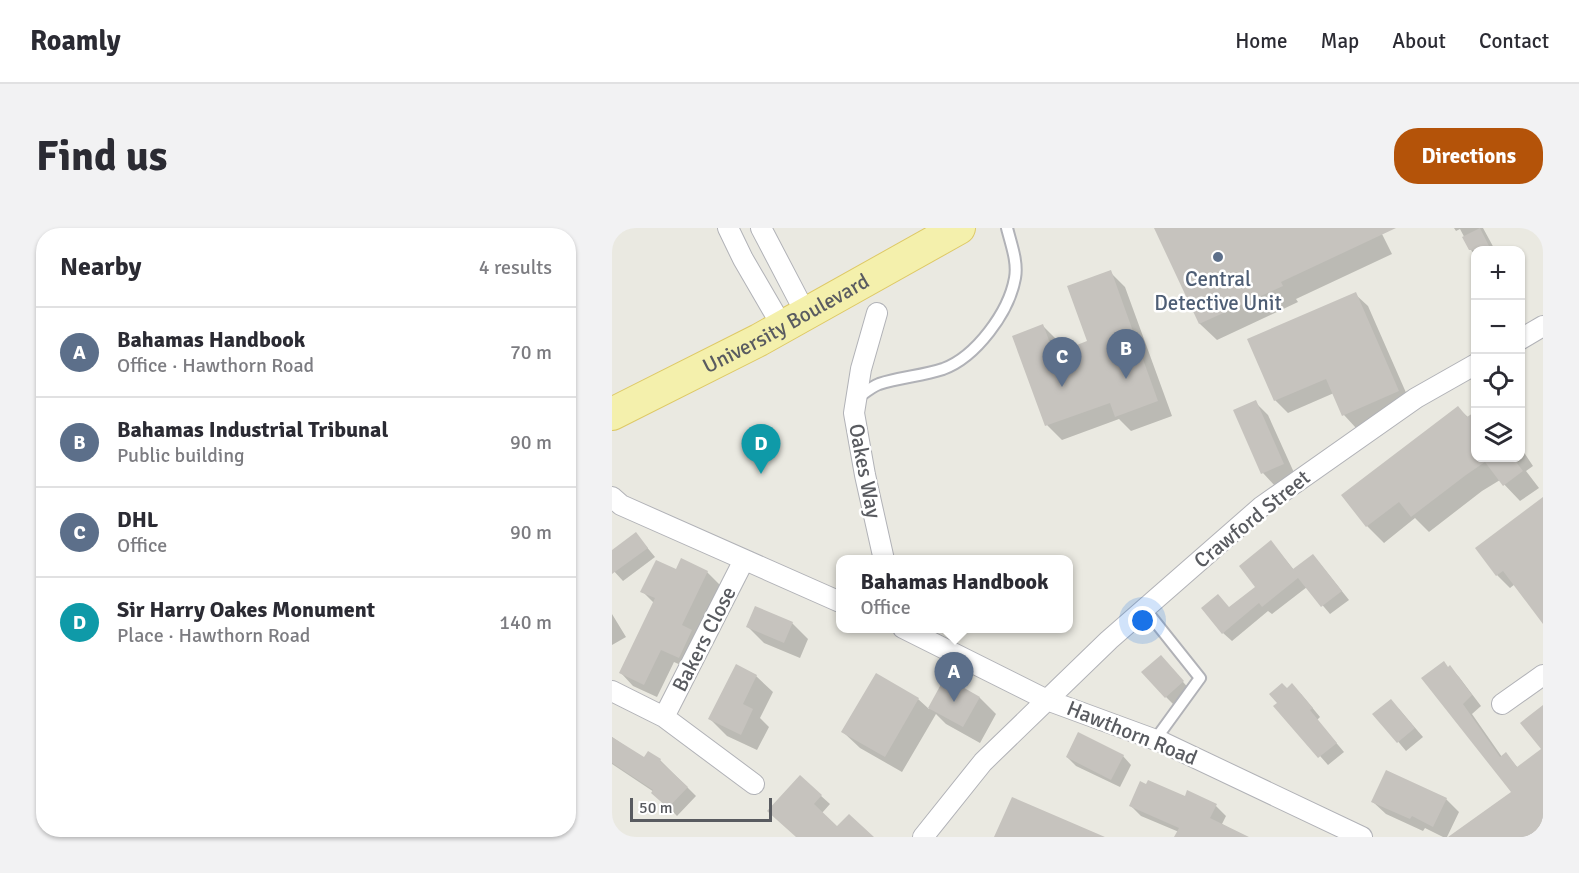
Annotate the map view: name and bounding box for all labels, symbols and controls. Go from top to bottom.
text: Roamly [30,24,121,58]
text: Home [1235,28,1288,54]
text: Map [1321,28,1359,54]
text: About [1392,28,1446,54]
text: Contact [1479,28,1549,54]
button: Directions [1394,128,1543,184]
text: Find us [36,131,167,182]
map controls [1471,246,1525,462]
button: + [1471,246,1525,300]
marker: Central Detective Unit [1211,250,1225,264]
text: Nearby [60,251,141,283]
text: 4 results [479,255,552,280]
place label: Central Detective Unit [1154,266,1282,316]
street label: University Boulevard [698,268,874,379]
button: − [1471,300,1525,354]
text: Bahamas Handbook [117,326,305,353]
pin: B [1106,330,1146,379]
pin: C [1042,338,1082,387]
text: A [73,340,86,365]
text: 70 m [510,340,552,365]
text: Office · Hawthorn Road [117,353,314,378]
button: locate [1471,354,1525,408]
button: layers [1471,408,1525,462]
text: Bahamas Industrial Tribunal [117,416,388,443]
street label: Oakes Way [843,421,887,521]
pin: D [742,424,780,474]
text: B [73,430,86,455]
text: 90 m [510,430,552,455]
text: Public building [117,443,245,468]
street label: Crawford Street [1189,464,1315,574]
text: DHL [117,506,158,533]
text: C [73,520,86,545]
text: 90 m [510,520,552,545]
text: Office [117,533,167,558]
popup [836,555,1073,633]
text: Bahamas Handbook [860,568,1049,595]
street label: Bakers Close [666,582,742,696]
text: Office [860,595,911,620]
text: Sir Harry Oakes Monument [117,596,375,623]
your location [1128,606,1157,635]
text: D [73,610,86,635]
text: 140 m [499,610,552,635]
text: Place · Hawthorn Road [117,623,310,648]
pin: A [934,652,974,702]
street label: Hawthorn Road [1063,695,1201,771]
scale bar [630,795,772,822]
text: 50 m [639,798,673,818]

